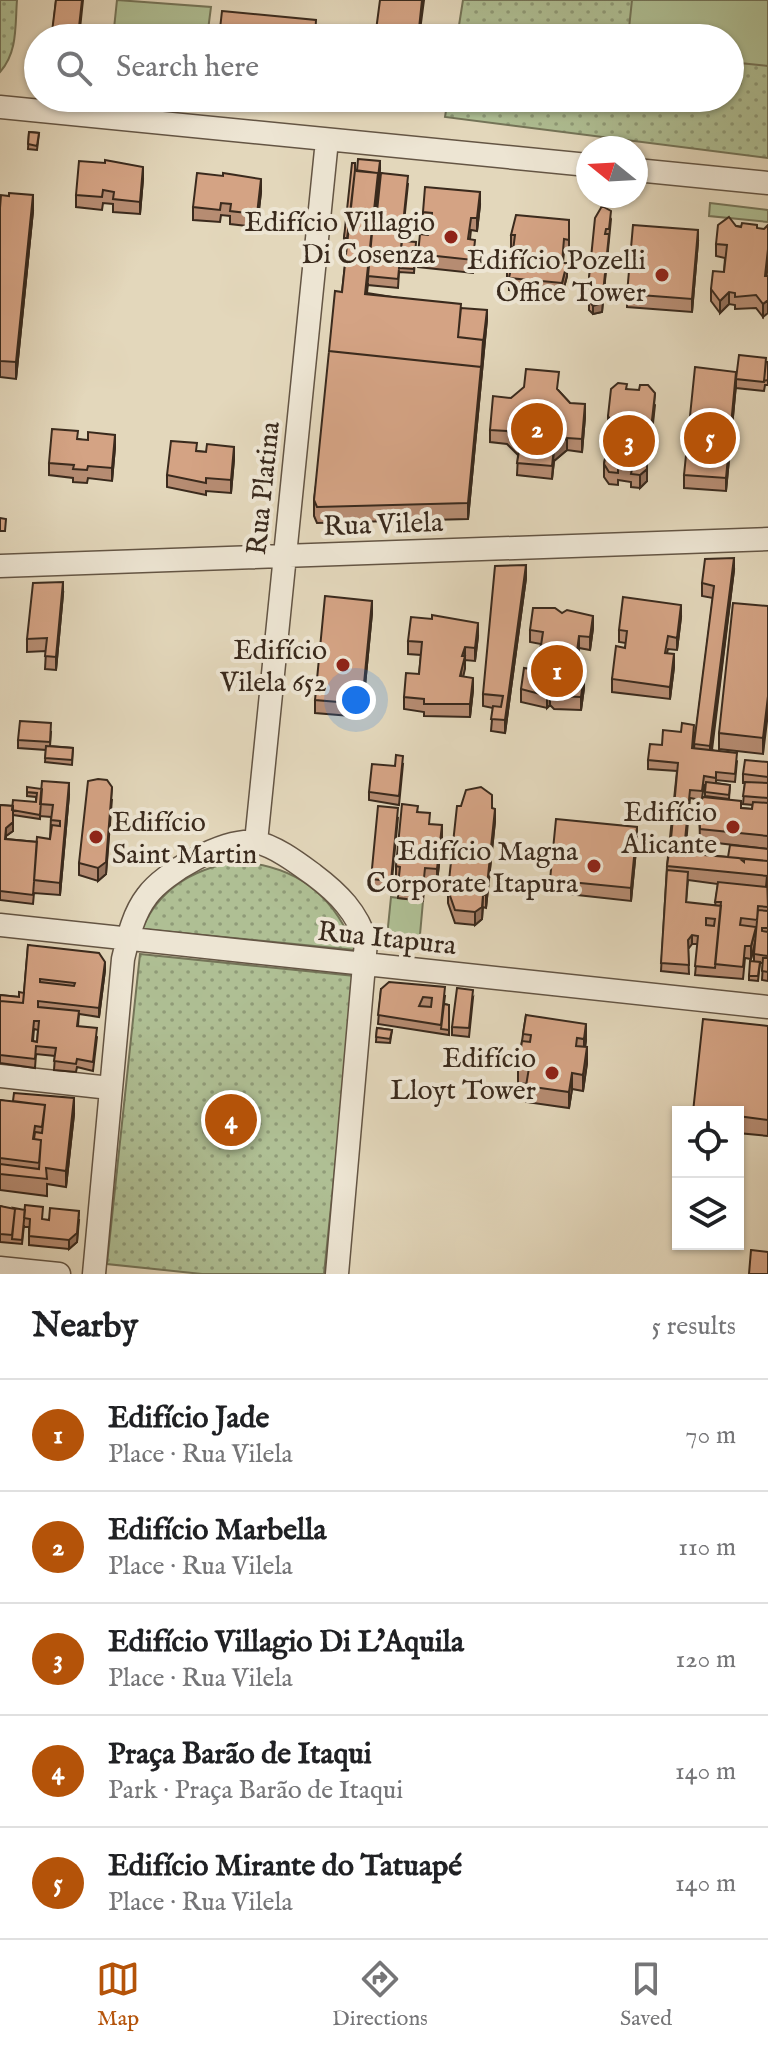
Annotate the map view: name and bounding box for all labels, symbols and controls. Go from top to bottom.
search box [24,24,744,112]
icon: search [52,46,96,90]
text: Search here [116,49,259,87]
north arrow [576,136,648,208]
place label: Edifício Villagio Di Cosenza [244,206,436,273]
marker: Edifício Villagio Di Cosenza [442,228,460,246]
place label: Edifício Pozelli Office Tower [467,244,646,311]
marker: Edifício Pozelli Office Tower [653,266,671,284]
pin: 2 [511,399,563,459]
pin: 5 [684,408,736,468]
pin: 3 [603,411,655,471]
street label: Rua Platina [240,419,289,557]
street label: Rua Vilela [323,506,444,545]
place label: Edifício Vilela 652 [219,634,327,701]
pin: 1 [531,641,583,701]
marker: Edifício Vilela 652 [334,656,352,674]
your location [336,680,376,720]
place label: Edifício Alicante [621,796,717,863]
place label: Edifício Saint Martin [112,806,257,873]
marker: Edifício Alicante [724,818,742,836]
marker: Edifício Saint Martin [87,828,105,846]
place label: Edifício Magna Corporate Itapura [366,835,579,902]
marker: Edifício Magna Corporate Itapura [585,857,603,875]
street label: Rua Itapura [316,915,459,964]
place label: Edifício Lloyt Tower [390,1042,536,1109]
marker: Edifício Lloyt Tower [543,1064,561,1082]
pin: 4 [205,1090,257,1150]
map controls [672,1106,744,1250]
button: locate [672,1106,744,1178]
button: layers [672,1178,744,1250]
text: Nearby [32,1305,138,1348]
text: 5 results [652,1310,736,1343]
text: Edifício Jade [108,1400,269,1438]
text: 1 [53,1419,63,1452]
text: 70 m [685,1419,736,1452]
text: Place · Rua Vilela [108,1438,293,1471]
text: Edifício Marbella [108,1512,326,1550]
text: 2 [52,1531,64,1564]
text: 110 m [678,1531,736,1564]
text: Place · Rua Vilela [108,1550,293,1583]
text: Edifício Villagio Di L'Aquila [108,1624,464,1662]
text: 3 [53,1643,63,1676]
text: 120 m [676,1643,736,1676]
text: Place · Rua Vilela [108,1662,293,1695]
text: Praça Barão de Itaqui [108,1736,372,1774]
text: 4 [52,1755,64,1788]
text: 140 m [675,1755,736,1788]
text: Park · Praça Barão de Itaqui [108,1774,403,1807]
text: Edifício Mirante do Tatuapé [108,1848,462,1886]
text: 5 [53,1867,63,1900]
text: 140 m [675,1867,736,1900]
text: Place · Rua Vilela [108,1886,293,1919]
tab: Map [96,1957,140,2033]
tab: Directions [332,1957,428,2033]
tab: Saved [620,1957,672,2033]

